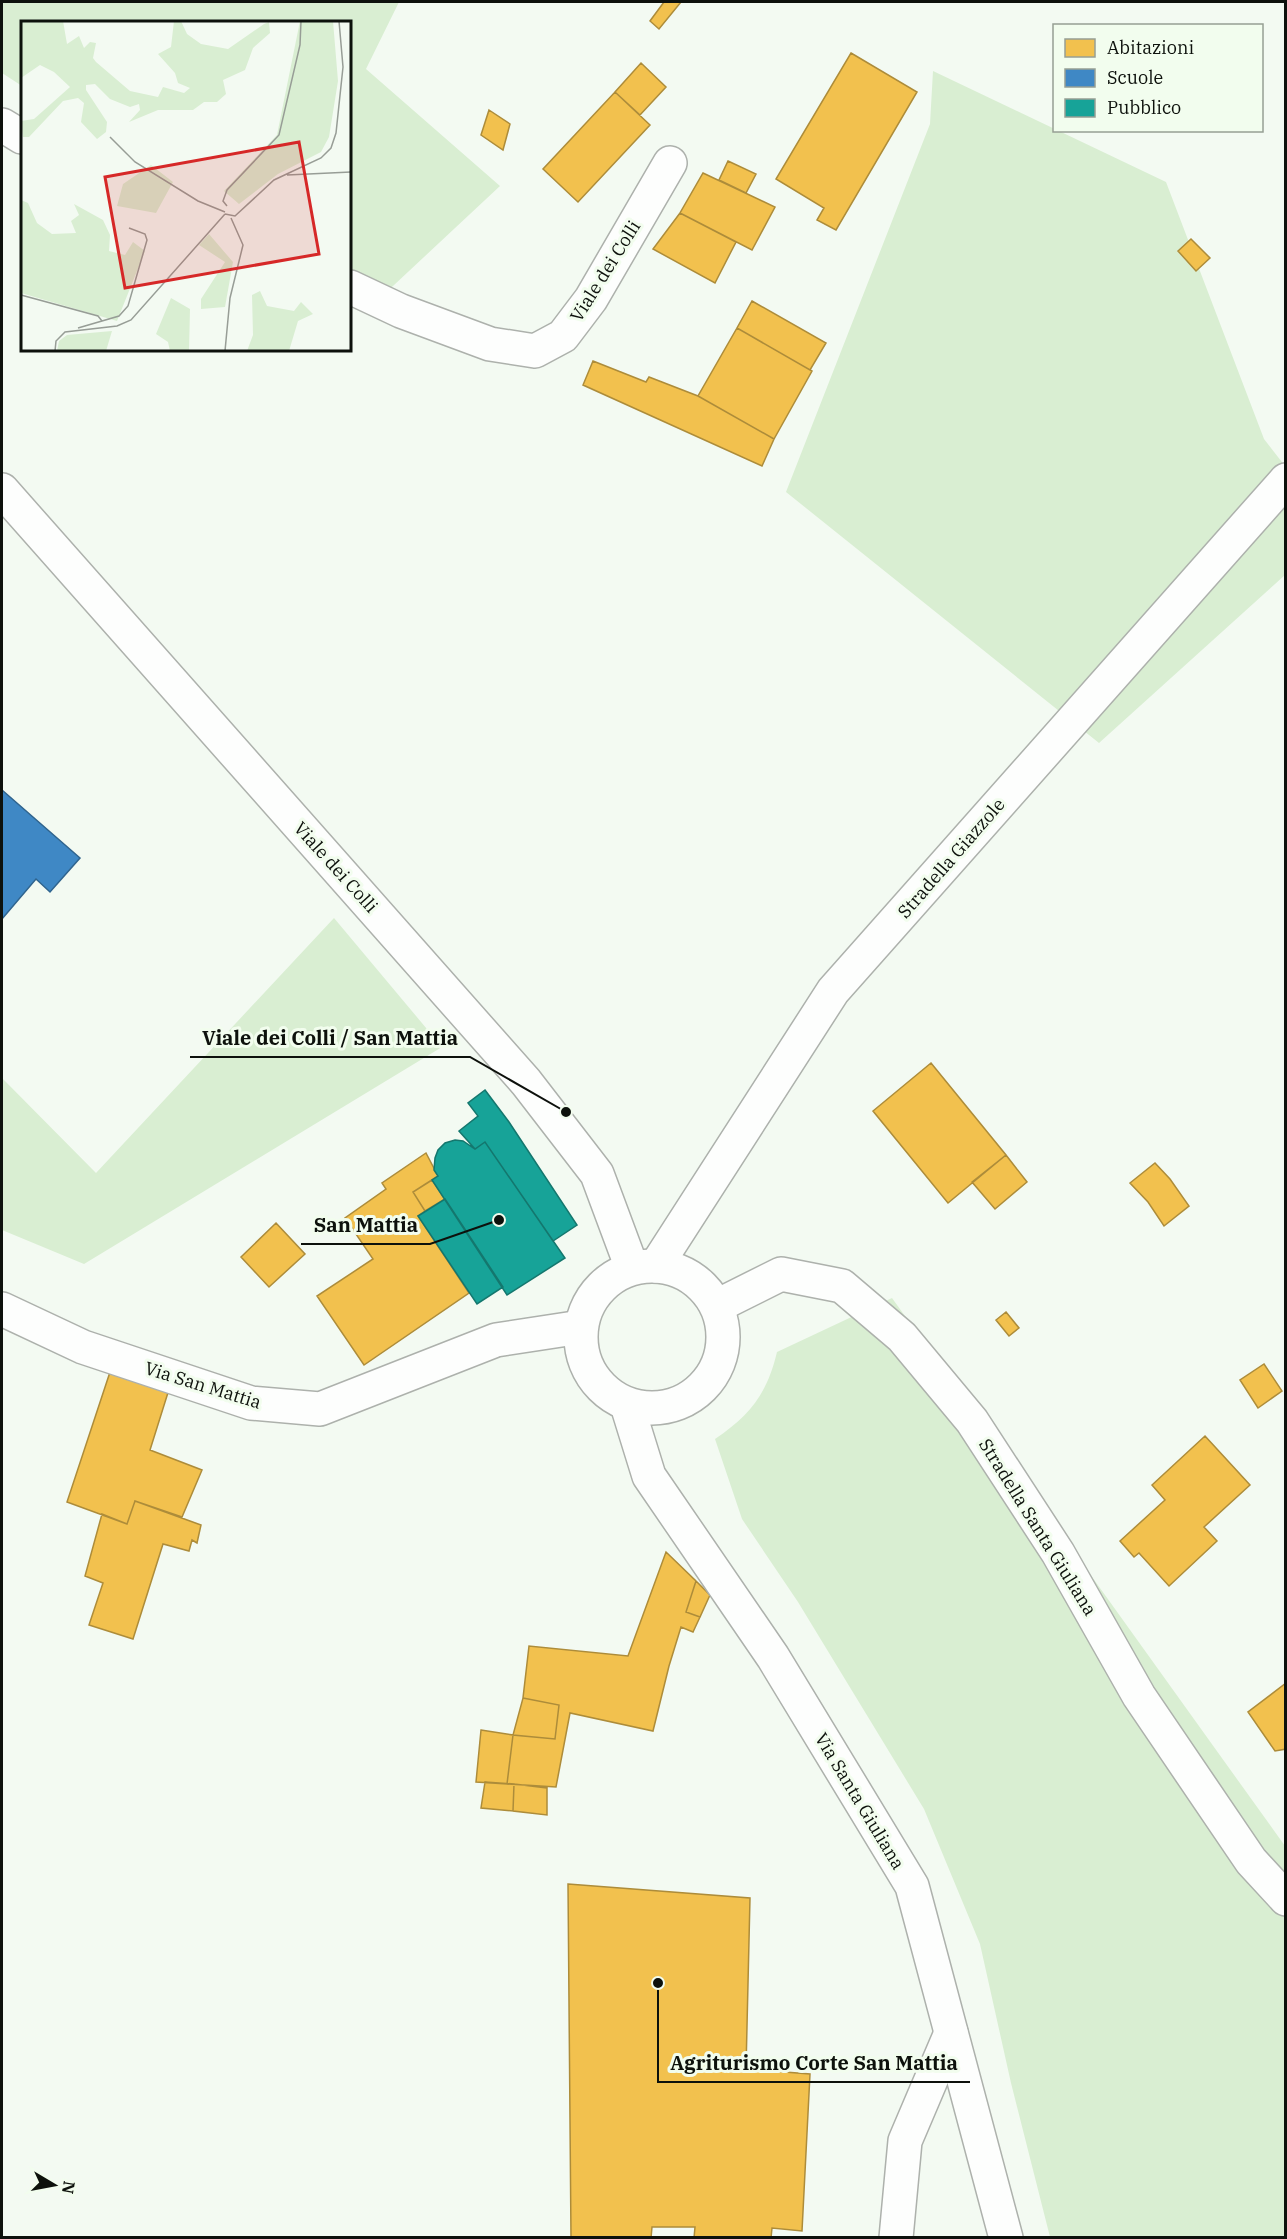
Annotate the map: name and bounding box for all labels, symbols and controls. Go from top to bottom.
inset map [21,21,351,351]
legend [1053,24,1263,132]
text: Abitazioni [1107,36,1194,59]
text: Scuole [1107,66,1163,89]
text: Pubblico [1107,96,1181,119]
street label: Viale dei Colli [565,216,645,326]
street label: Stradella Giazzole [892,793,1010,923]
street label: Viale dei Colli [289,817,383,918]
callout: Viale dei Colli / San Mattia [190,1019,470,1057]
text: Viale dei Colli / San Mattia [202,1024,458,1051]
callout: San Mattia [301,1206,430,1244]
text: San Mattia [314,1211,418,1238]
street label: Via San Mattia [142,1356,264,1414]
street label: Stradella Santa Giuliana [974,1434,1102,1620]
street label: Via Santa Giuliana [810,1728,910,1874]
callout: Agriturismo Corte San Mattia [658,2044,970,2082]
text: Agriturismo Corte San Mattia [670,2049,958,2076]
north arrow [24,2155,84,2215]
text: N [58,2180,80,2196]

